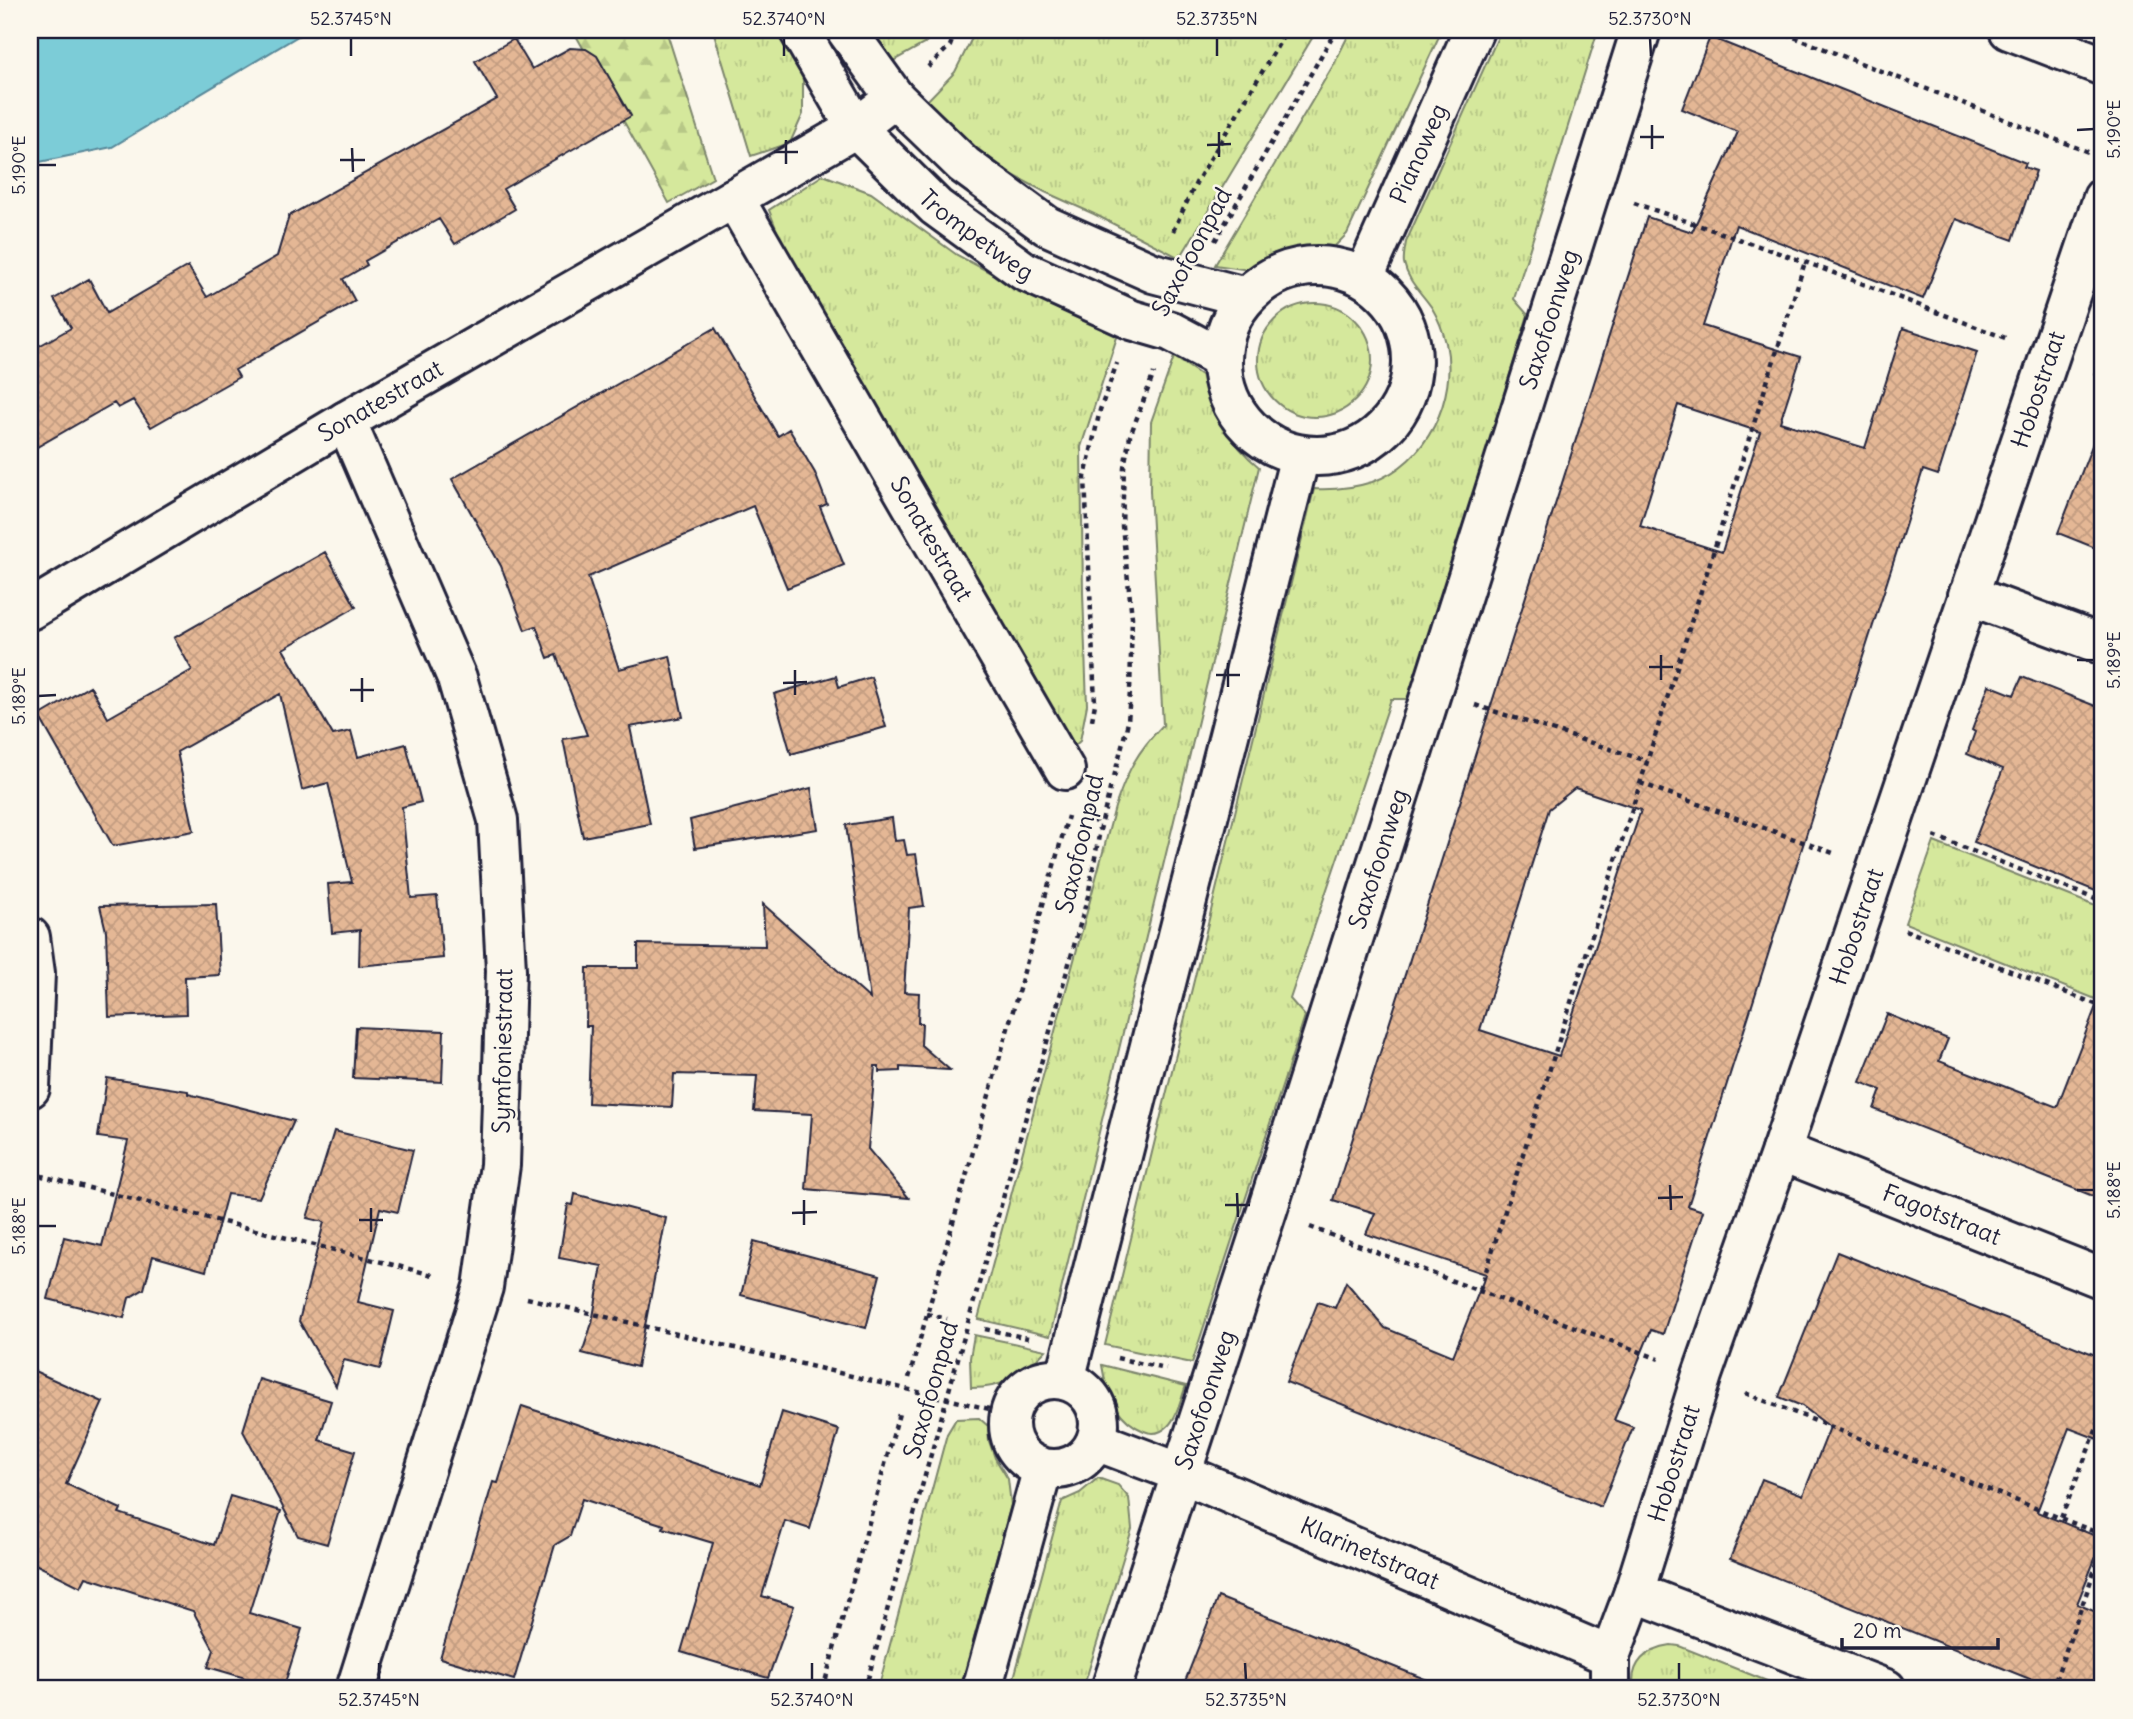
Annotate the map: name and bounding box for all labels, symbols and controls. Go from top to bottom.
text: 52.3745°N [310,7,392,30]
text: 52.3740°N [742,7,826,30]
text: 52.3735°N [1176,7,1258,30]
text: 52.3730°N [1608,7,1692,30]
street label: Pianoweg [1383,99,1453,208]
text: 5.190°E [2102,99,2125,159]
text: 5.190°E [7,135,30,195]
street label: Saxofoonpad [1145,182,1238,321]
street label: Trompetweg [913,183,1038,287]
street label: Saxofoonweg [1512,245,1585,393]
street label: Hobostraat [2004,327,2071,452]
street label: Sonatestraat [312,353,448,448]
street label: Sonatestraat [884,471,980,606]
text: 5.189°E [2102,631,2125,689]
text: 5.189°E [7,667,30,725]
street label: Saxofoonpad [1048,771,1110,916]
street label: Saxofoonweg [1341,785,1414,933]
street label: Hobostraat [1822,864,1889,989]
street label: Symfoniestraat [486,968,518,1134]
text: 5.188°E [2102,1161,2125,1219]
street label: Fagotstraat [1879,1177,2006,1251]
text: 5.188°E [7,1197,30,1255]
street label: Saxofoonpad [896,1318,964,1462]
street label: Saxofoonweg [1168,1326,1241,1473]
street label: Hobostraat [1641,1401,1706,1526]
street label: Klarinetstraat [1296,1510,1444,1595]
scale bar [1842,1607,1998,1651]
text: 20 m [1853,1617,1902,1644]
text: 52.3745°N [338,1688,420,1711]
text: 52.3740°N [770,1688,854,1711]
text: 52.3735°N [1205,1688,1287,1711]
text: 52.3730°N [1637,1688,1721,1711]

